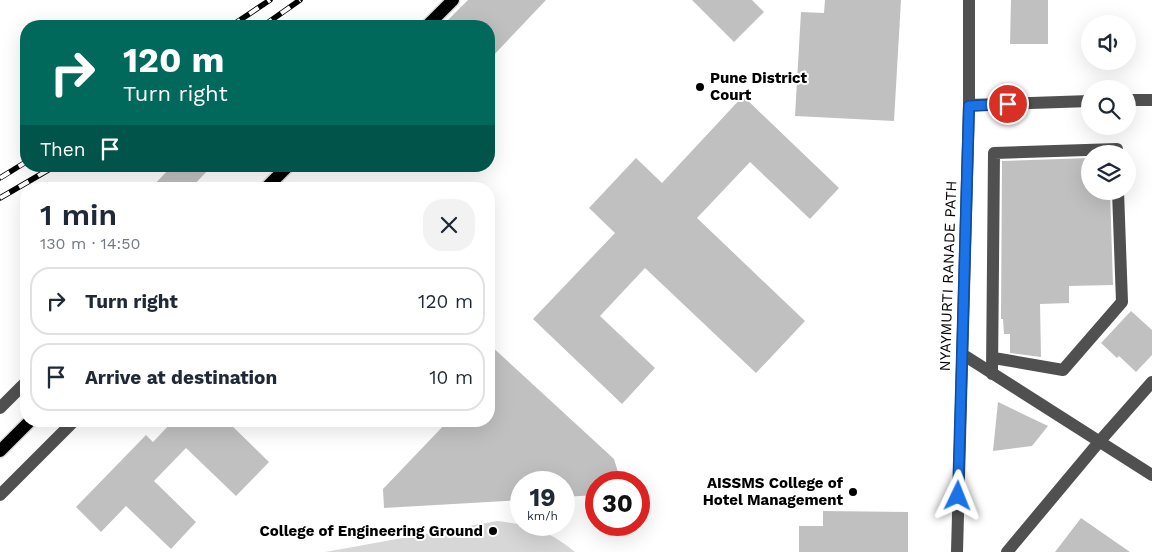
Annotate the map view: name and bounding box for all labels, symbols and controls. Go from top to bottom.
map controls [1081,15,1136,200]
button: sound [1081,15,1136,70]
text: 120 m [123,39,224,81]
icon: right [40,40,105,105]
place label: Pune District Court [710,69,808,104]
button: search [1081,80,1136,135]
text: Turn right [123,81,228,106]
marker: Pune District Court [694,81,706,93]
pin [987,83,1029,125]
icon: arrive [994,90,1022,118]
icon: arrive [96,135,124,163]
text: Then [40,138,86,161]
button: layers [1081,145,1136,200]
street label: NYAYMURTI RANADE PATH [936,180,960,372]
text: 1 min [40,197,117,232]
button: close [423,199,475,251]
text: 130 m · 14:50 [40,234,140,253]
icon: right [42,287,70,315]
text: Turn right [85,290,178,313]
text: 120 m [418,290,473,313]
icon: arrive [42,363,70,391]
text: Arrive at destination [85,366,277,389]
text: 10 m [429,366,473,389]
position arrow [931,469,983,521]
speed limit sign: 30 [585,471,650,536]
place label: AISSMS College of Hotel Management [703,474,844,509]
text: 19 [529,483,556,512]
marker: AISSMS College of Hotel Management [847,486,859,498]
text: km/h [527,509,558,523]
place label: College of Engineering Ground [260,522,483,540]
marker: College of Engineering Ground [487,525,499,537]

